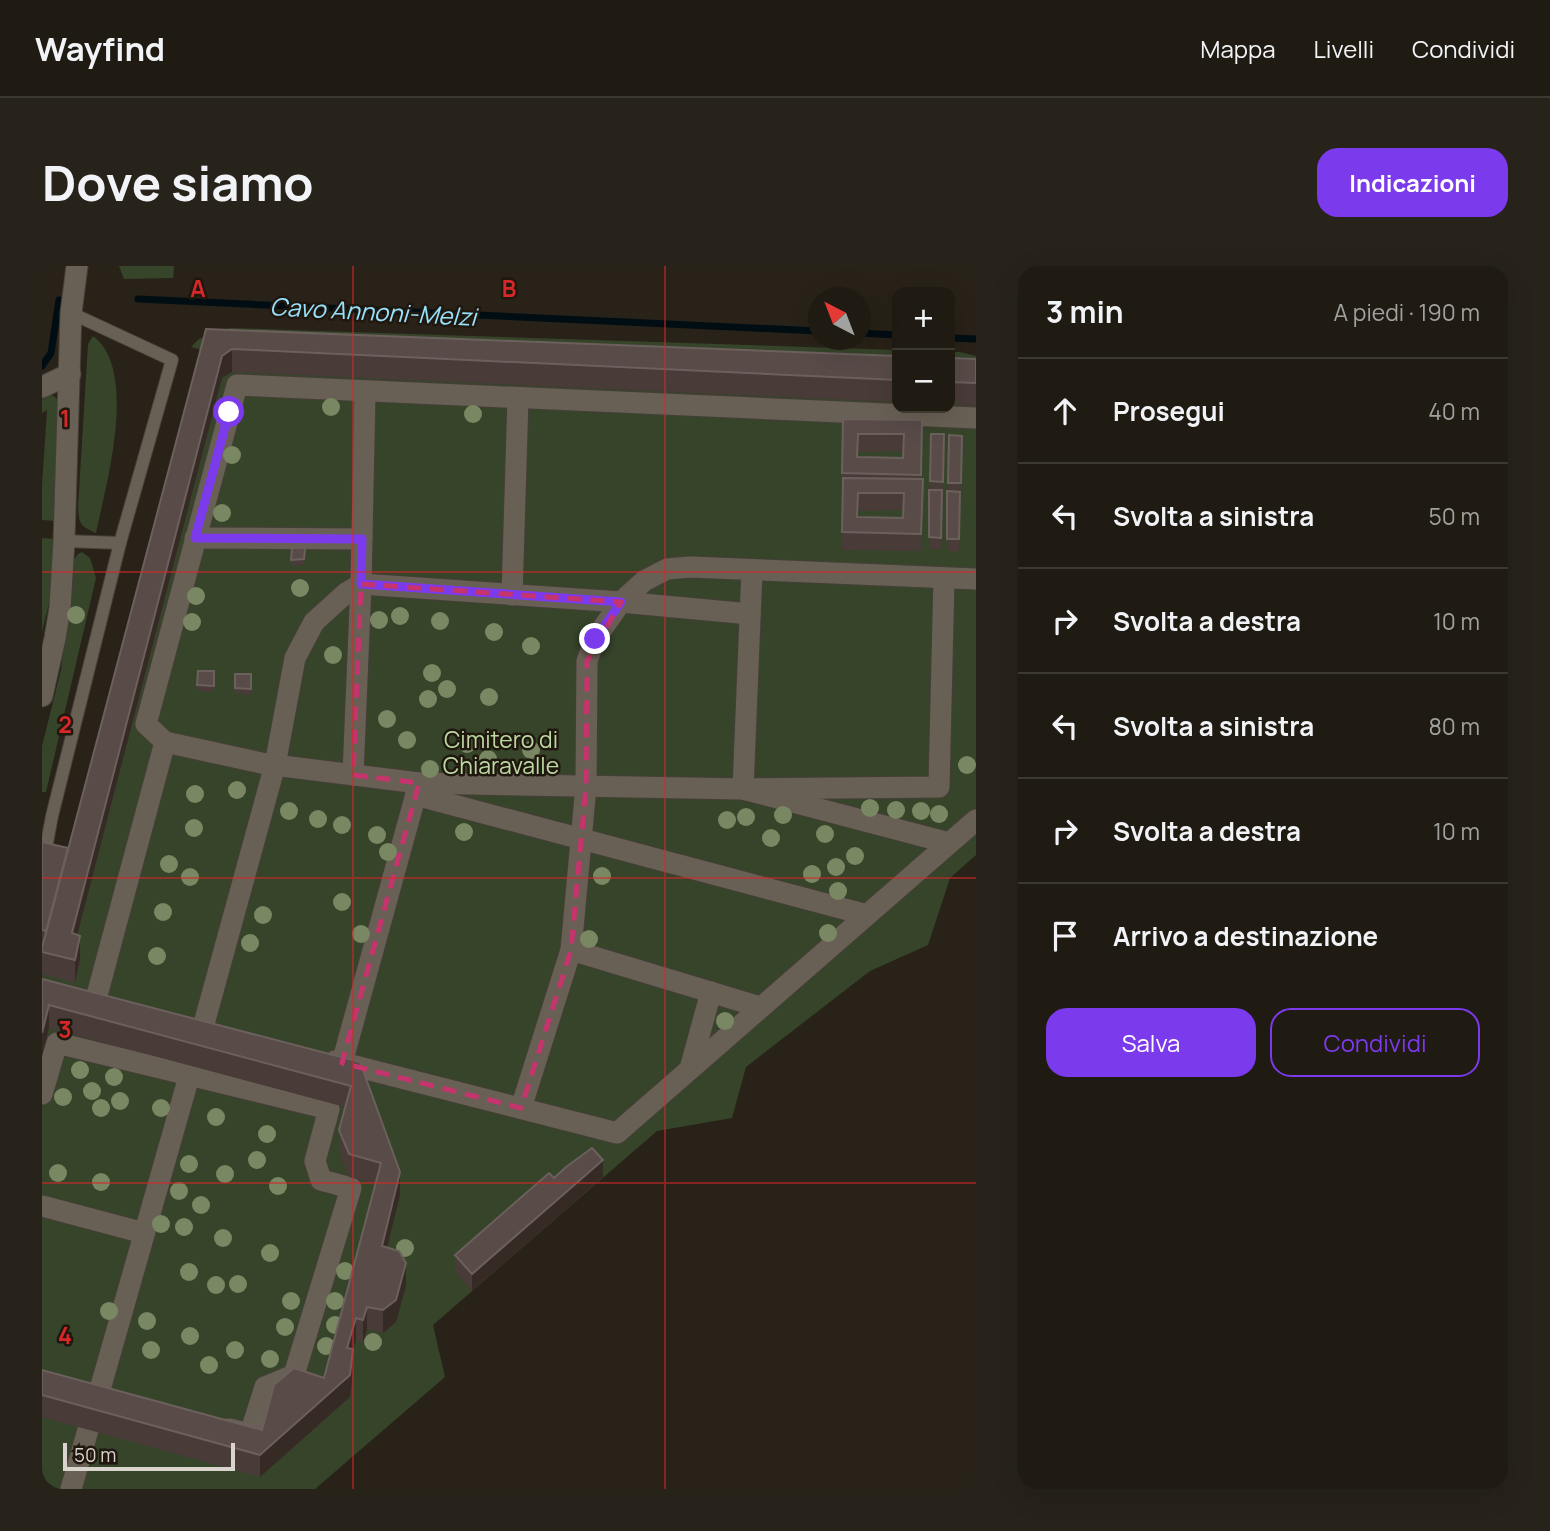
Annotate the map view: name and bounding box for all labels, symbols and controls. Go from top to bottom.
text: Wayfind [35,26,165,71]
text: Mappa [1200,32,1276,65]
text: Livelli [1314,32,1374,65]
text: Condividi [1412,32,1515,65]
button: Indicazioni [1317,148,1508,217]
text: Dove siamo [42,149,313,216]
text: A [190,272,206,304]
text: B [502,272,516,304]
north arrow [808,287,871,350]
map controls [892,287,955,413]
button: + [892,287,955,350]
water label: Cavo Annoni-Melzi [269,289,480,333]
text: 3 min [1046,291,1124,332]
text: A piedi · 190 m [1334,296,1480,328]
button: − [892,350,955,413]
icon: ahead [1046,392,1084,430]
text: Prosegui [1113,393,1225,429]
text: 40 m [1428,395,1480,427]
route start [213,396,244,427]
text: 1 [60,402,70,434]
icon: left [1046,497,1084,535]
text: Svolta a sinistra [1113,498,1314,534]
text: 50 m [1429,500,1480,532]
icon: right [1046,602,1084,640]
text: Svolta a destra [1113,603,1301,639]
text: 10 m [1433,605,1480,637]
route end [579,623,610,654]
icon: left [1046,707,1084,745]
text: 2 [58,708,72,740]
text: Svolta a sinistra [1113,708,1314,744]
text: 80 m [1429,710,1480,742]
park label: Cimitero di Chiaravalle [443,723,559,781]
icon: right [1046,812,1084,850]
text: Svolta a destra [1113,813,1301,849]
text: 10 m [1433,815,1480,847]
icon: arrive [1046,917,1084,955]
text: Arrivo a destinazione [1113,918,1378,954]
button: Salva [1046,1008,1256,1077]
button: Condividi [1270,1008,1480,1077]
text: 3 [58,1013,72,1045]
text: 4 [58,1319,72,1351]
scale bar [63,1440,234,1472]
text: 50 m [74,1442,116,1468]

